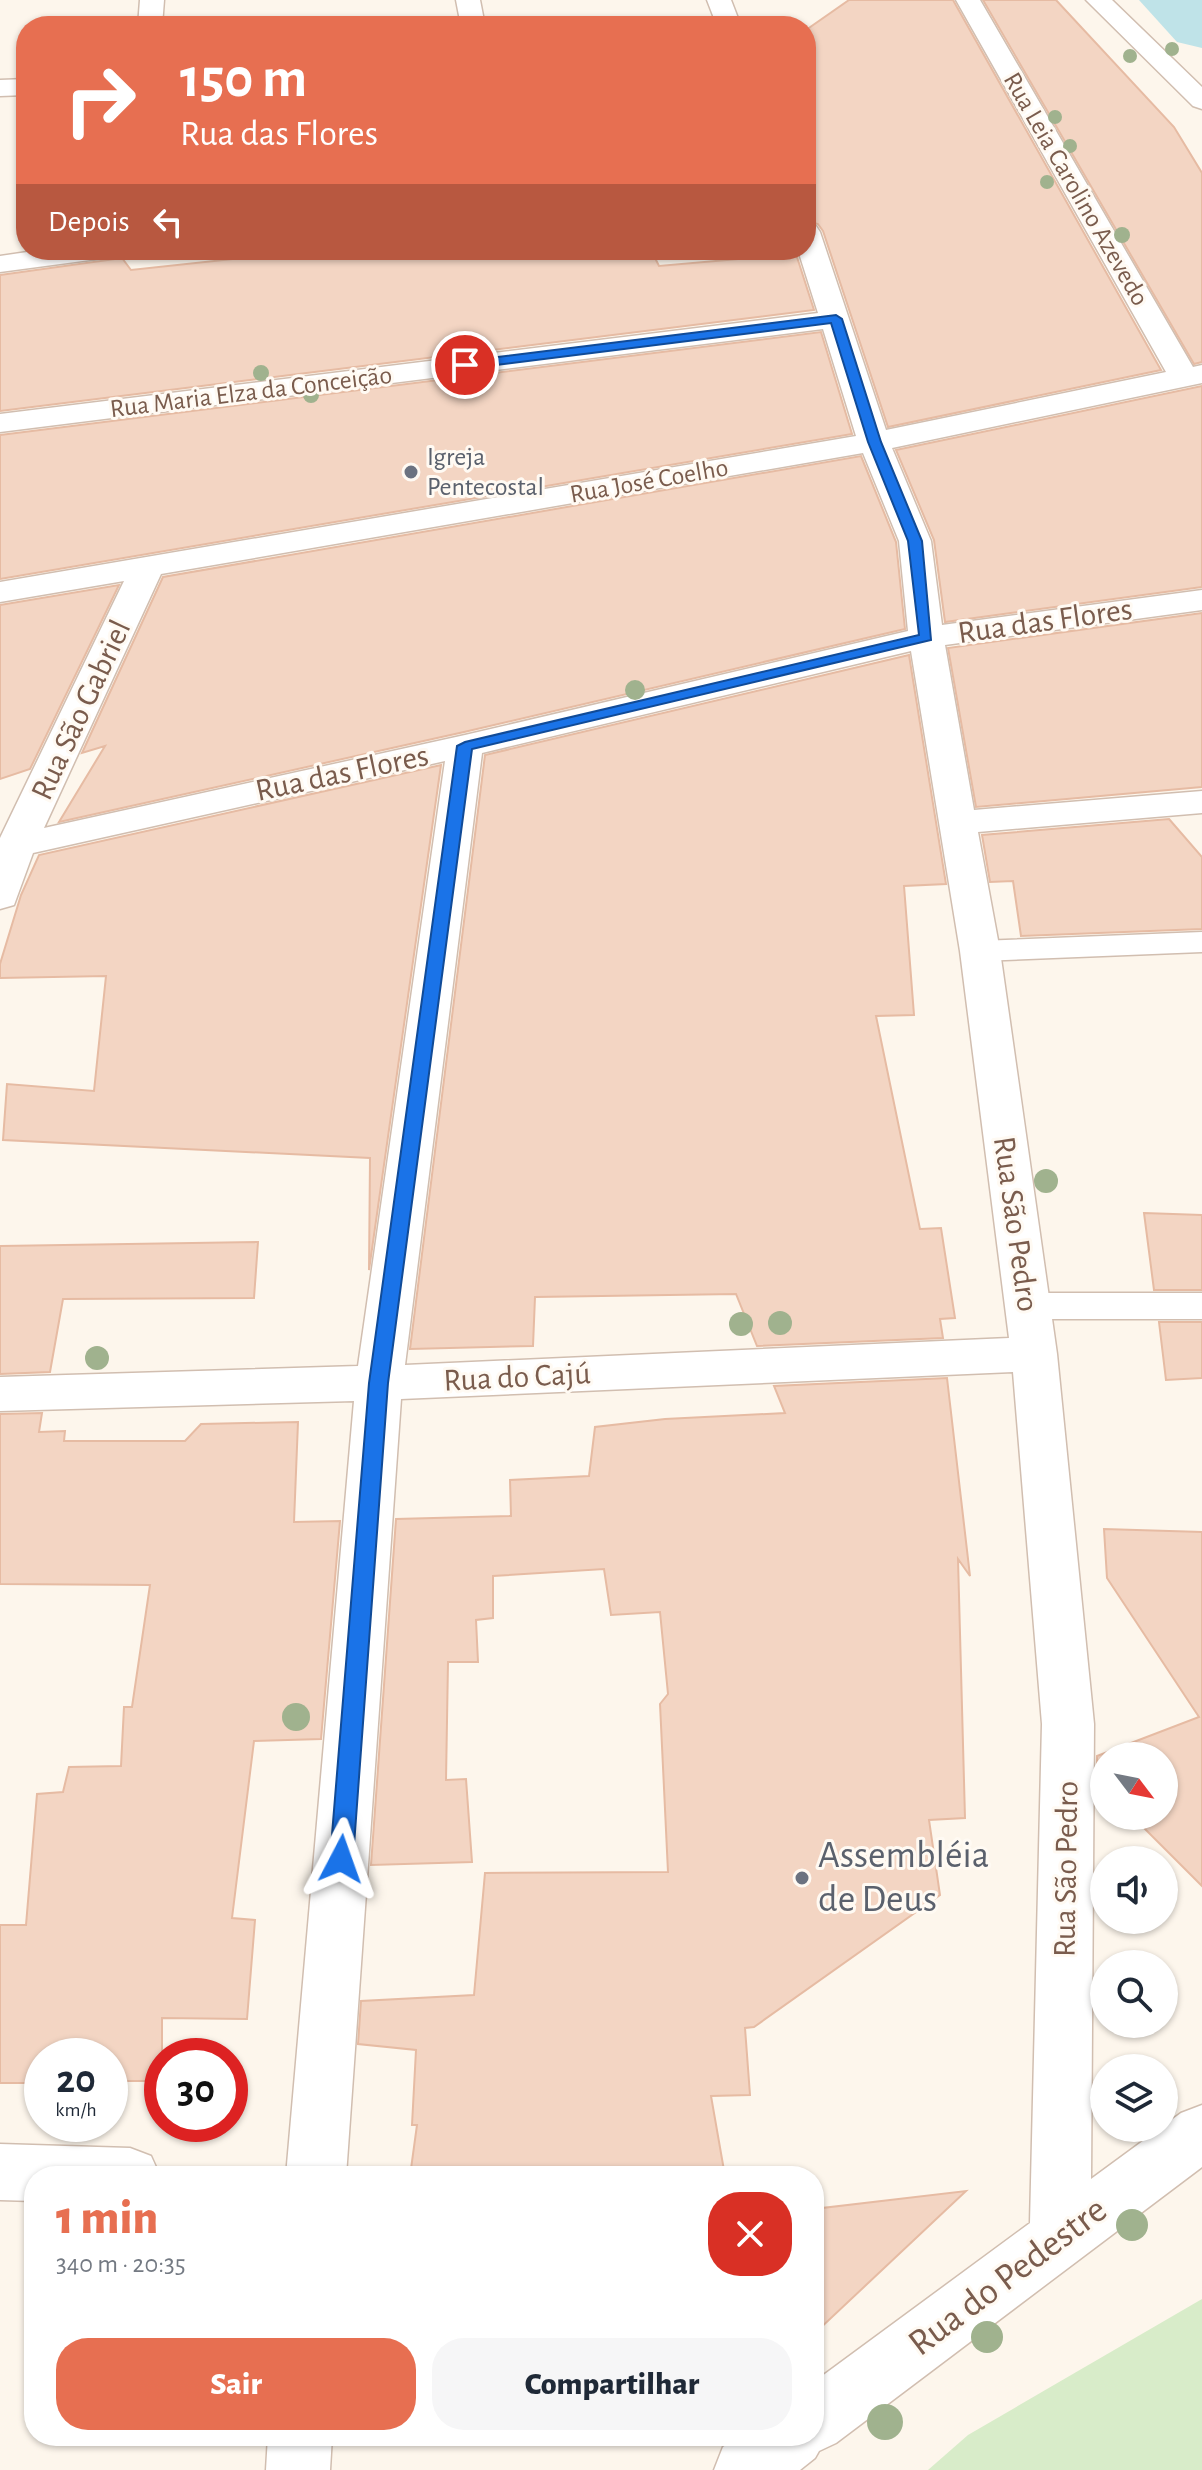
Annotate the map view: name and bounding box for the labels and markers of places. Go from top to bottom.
pin [431,331,499,399]
place label: Igreja Pentecostal [427,444,544,500]
marker: Igreja Pentecostal [402,463,420,481]
place label: Assembléia de Deus [818,1837,989,1919]
marker: Assembléia de Deus [793,1869,811,1887]

